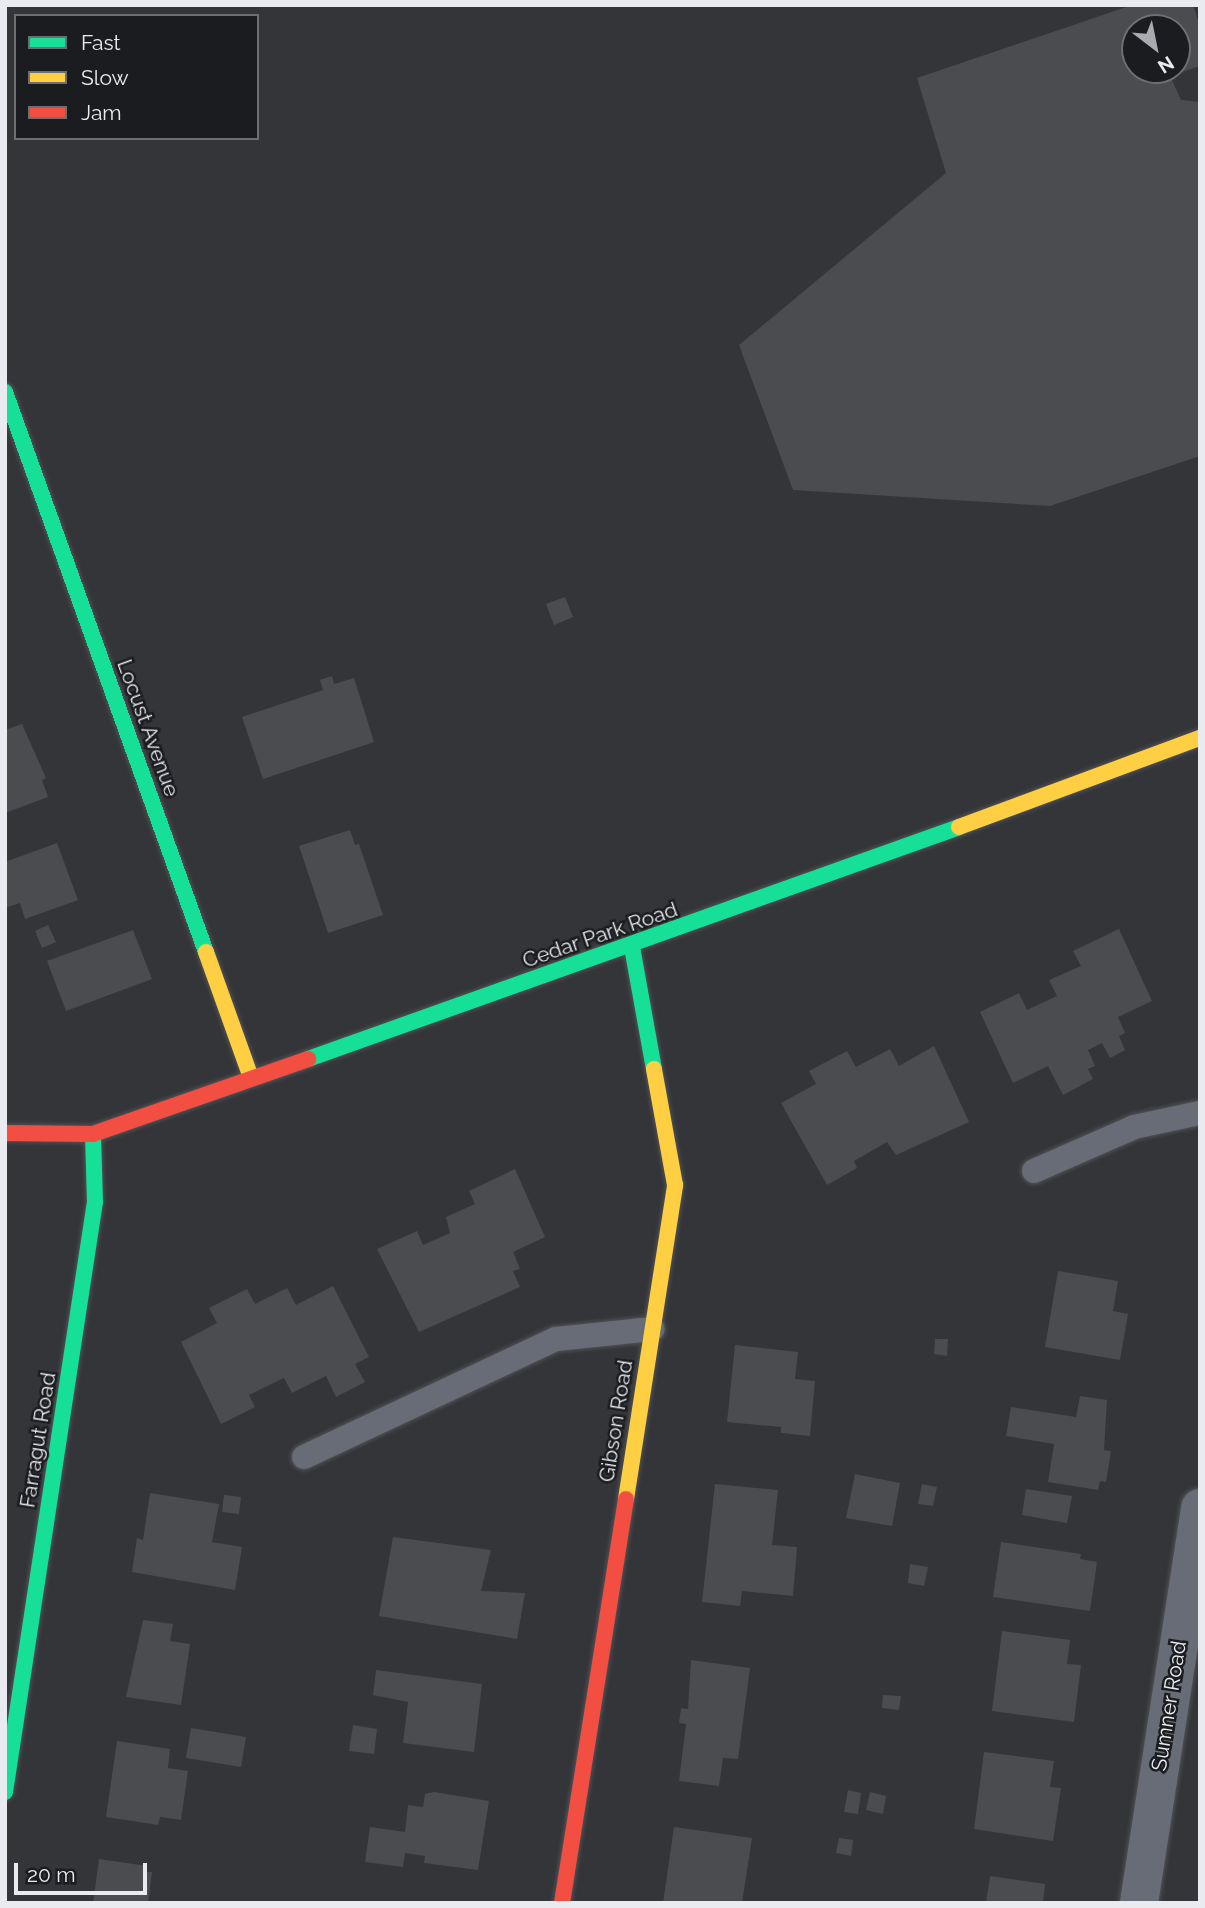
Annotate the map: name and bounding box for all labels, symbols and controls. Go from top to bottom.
legend [14,14,259,140]
north arrow [1121,14,1191,84]
text: Fast [81,30,121,55]
text: N [1154,52,1178,78]
text: Slow [81,65,129,90]
text: Jam [81,100,122,125]
street label: Locust Avenue [111,656,185,800]
street label: Cedar Park Road [519,897,681,973]
street label: Gibson Road [594,1358,638,1484]
street label: Farragut Road [15,1370,61,1510]
street label: Sumner Road [1146,1639,1192,1773]
scale bar [18,1848,150,1892]
text: 20 m [27,1862,75,1887]

